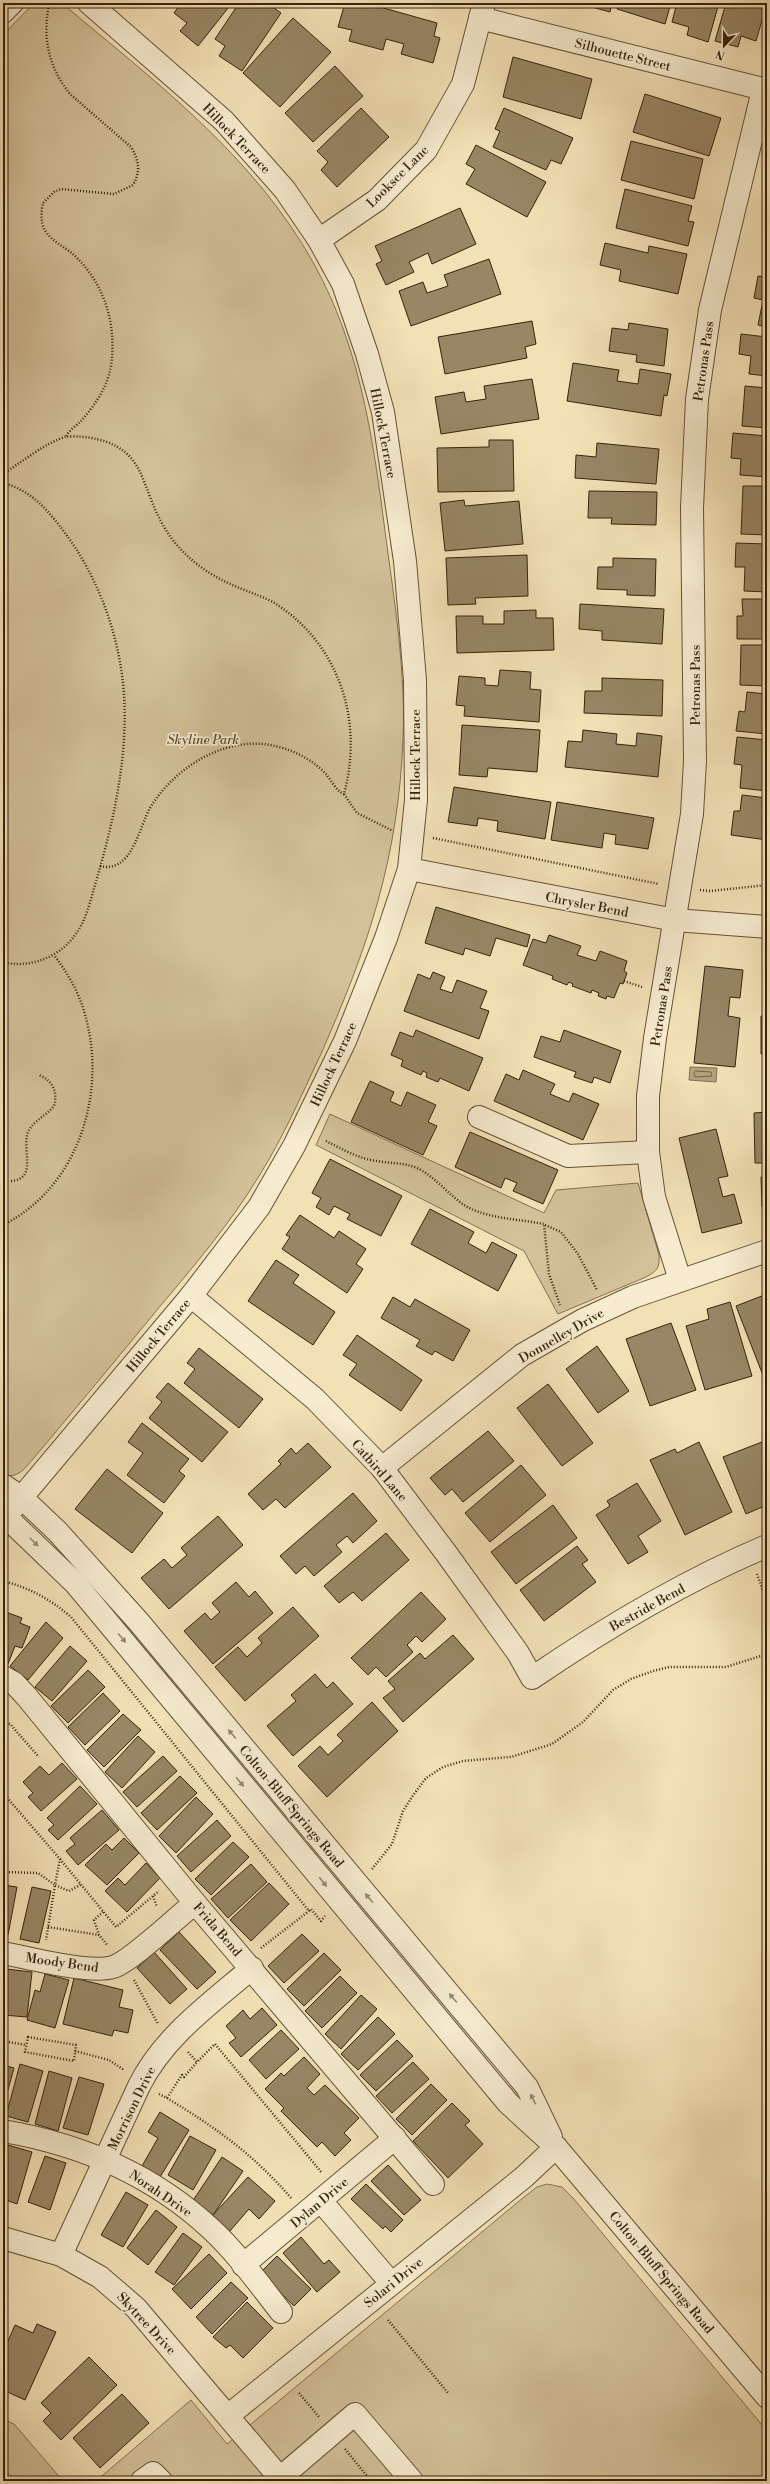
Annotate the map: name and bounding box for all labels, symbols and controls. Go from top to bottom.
north arrow [704,26,744,66]
street label: Silhouette Street [573,35,673,75]
text: N [714,46,727,62]
street label: Hillock Terrace [199,100,274,177]
street label: Looksee Lane [363,142,432,211]
street label: Petronas Pass [690,320,718,402]
street label: Hillock Terrace [366,387,400,480]
street label: Petronas Pass [688,644,704,725]
street label: Hillock Terrace [408,709,424,801]
park label: Skyline Park [167,732,239,748]
street label: Chrysler Bend [544,889,630,921]
street label: Petronas Pass [648,965,676,1047]
street label: Hillock Terrace [307,1019,361,1109]
street label: Hillock Terrace [123,1295,195,1376]
street label: Donnelley Drive [516,1305,607,1367]
street label: Catbird Lane [348,1436,411,1505]
one-way arrow [29,1538,39,1547]
street label: Bestride Bend [606,1580,689,1636]
one-way arrow [117,1633,126,1644]
one-way arrow [227,1728,236,1739]
street label: Colton-Bluff Springs Road [236,1742,347,1871]
one-way arrow [236,1776,245,1787]
one-way arrow [318,1877,327,1888]
one-way arrow [365,1892,374,1903]
street label: Frida Bend [190,1899,245,1960]
street label: Moody Bend [24,1950,100,1976]
one-way arrow [448,1992,457,2003]
street label: Morrison Drive [105,2063,159,2153]
one-way arrow [530,2093,536,2105]
street label: Norah Drive [126,2167,195,2221]
street label: Dylan Drive [288,2174,352,2232]
street label: Colton-Bluff Springs Road [606,2208,717,2337]
street label: Solari Drive [361,2254,427,2311]
street label: Skytree Drive [113,2289,179,2358]

